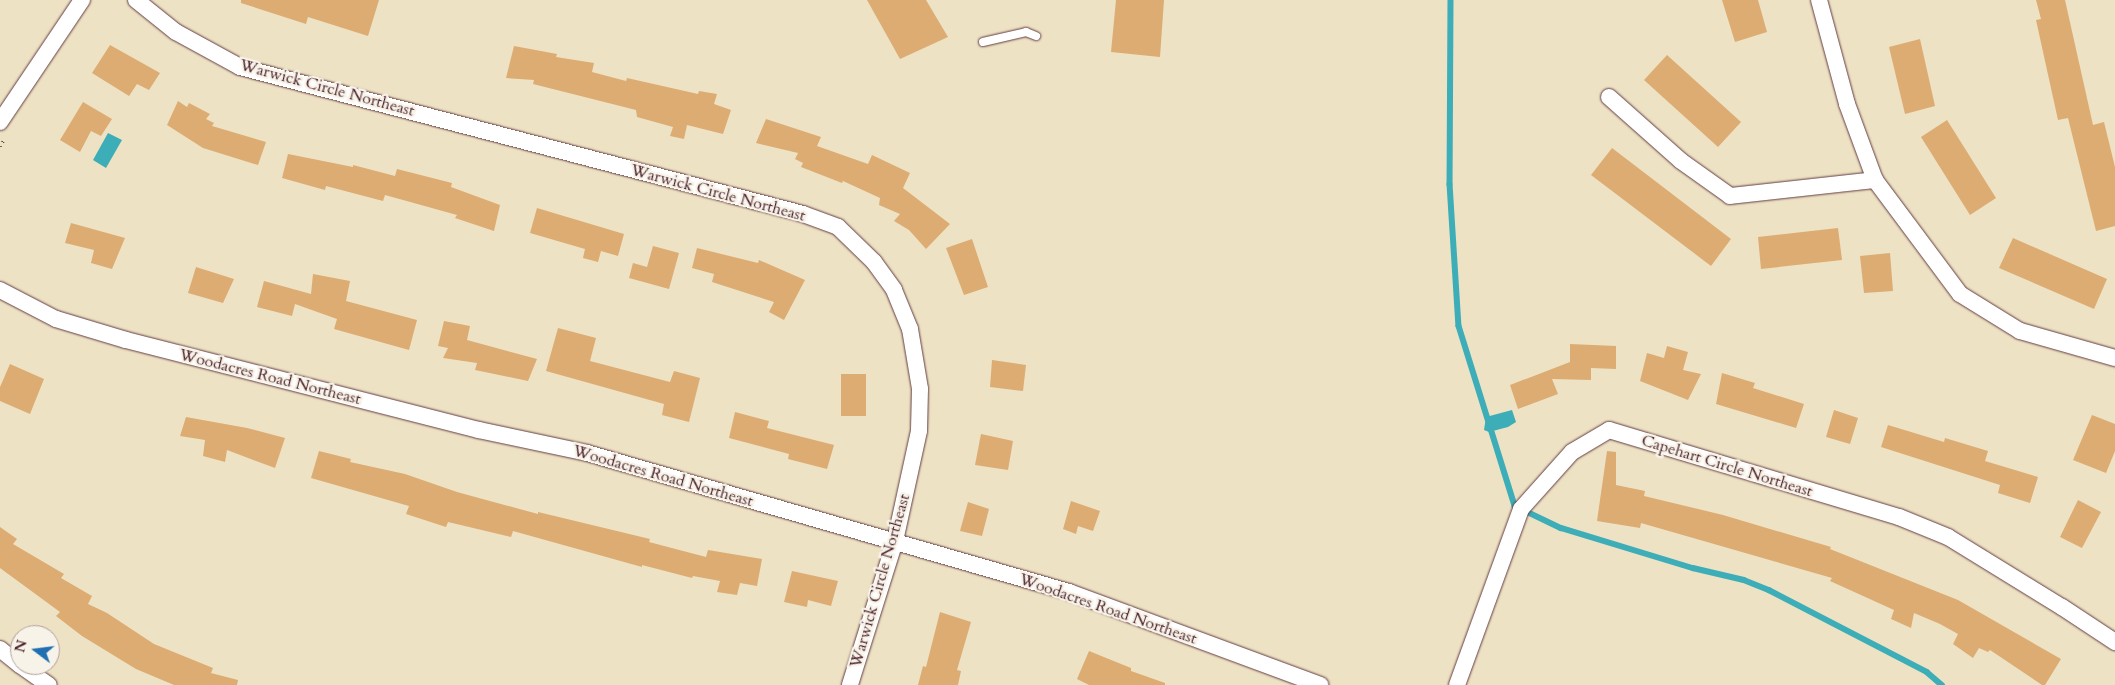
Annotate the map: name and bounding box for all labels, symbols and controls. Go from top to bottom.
street label: Warwick Circle Northeast [238,55,416,121]
street label: Warwick Circle Northeast [629,160,807,226]
street label: Woodacres Road Northeast [177,345,363,409]
street label: Capehart Circle Northeast [1639,431,1815,501]
street label: Woodacres Road Northeast [571,441,755,511]
street label: Warwick Circle Northeast [846,492,914,670]
street label: Woodacres Road Northeast [1017,570,1199,648]
north arrow [10,625,60,675]
text: N [10,638,32,655]

